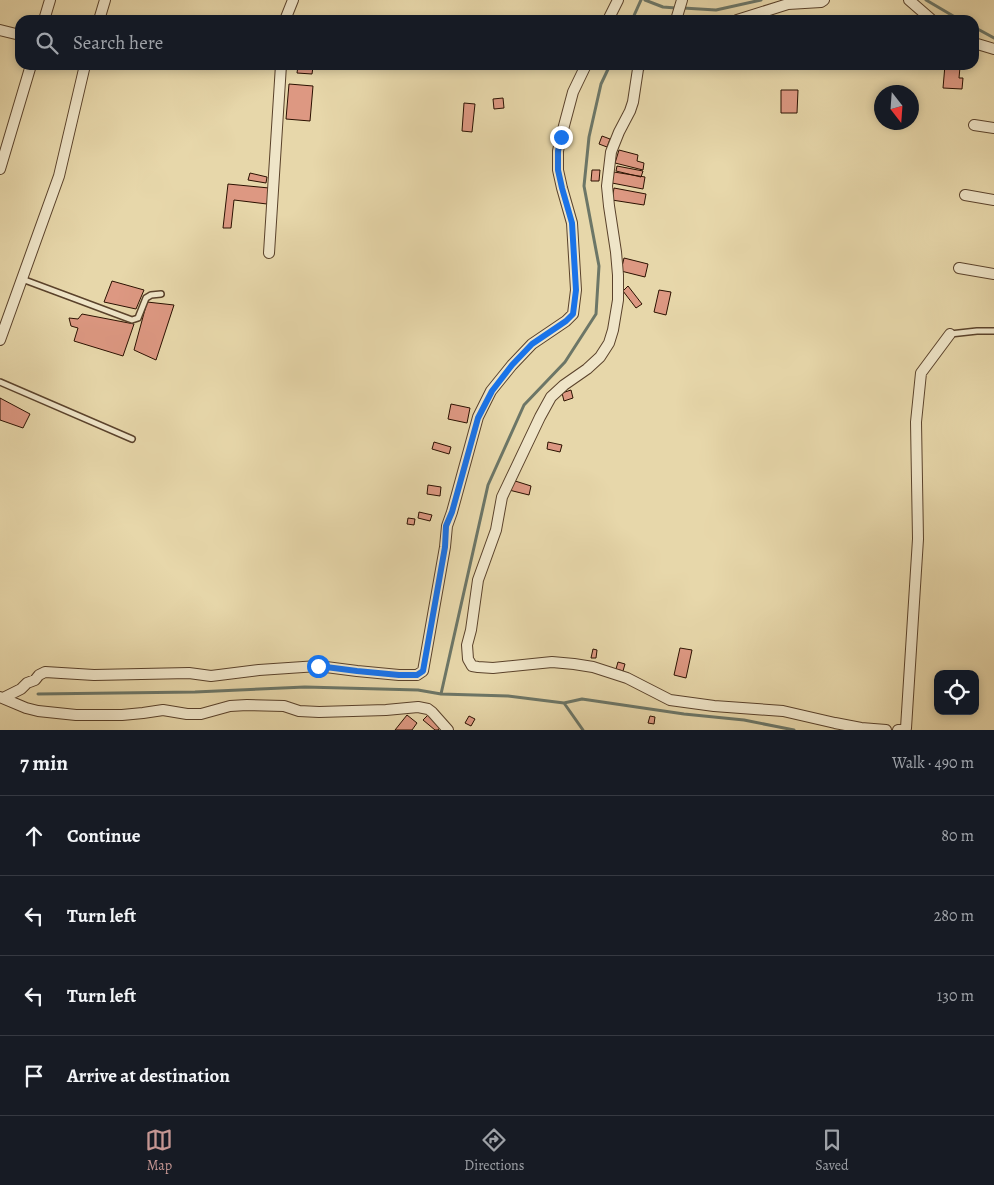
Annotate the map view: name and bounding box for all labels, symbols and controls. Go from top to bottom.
search box [15,15,979,70]
icon: search [33,29,61,57]
text: Search here [73,30,163,56]
north arrow [874,85,919,130]
route end [550,126,573,149]
route start [307,655,330,678]
map controls [934,670,979,715]
button: locate [934,670,979,715]
text: 7 min [20,749,68,777]
text: Walk · 490 m [892,752,974,774]
icon: ahead [20,822,48,850]
text: Continue [67,823,141,849]
text: 80 m [941,825,974,847]
icon: left [20,902,48,930]
text: Turn left [67,903,136,929]
text: 280 m [934,905,974,927]
icon: left [20,982,48,1010]
text: Turn left [67,983,136,1009]
text: 130 m [937,985,974,1007]
icon: arrive [20,1062,48,1090]
text: Arrive at destination [67,1063,230,1089]
tab: Map [145,1126,173,1175]
tab: Directions [464,1126,524,1175]
tab: Saved [815,1126,849,1175]

